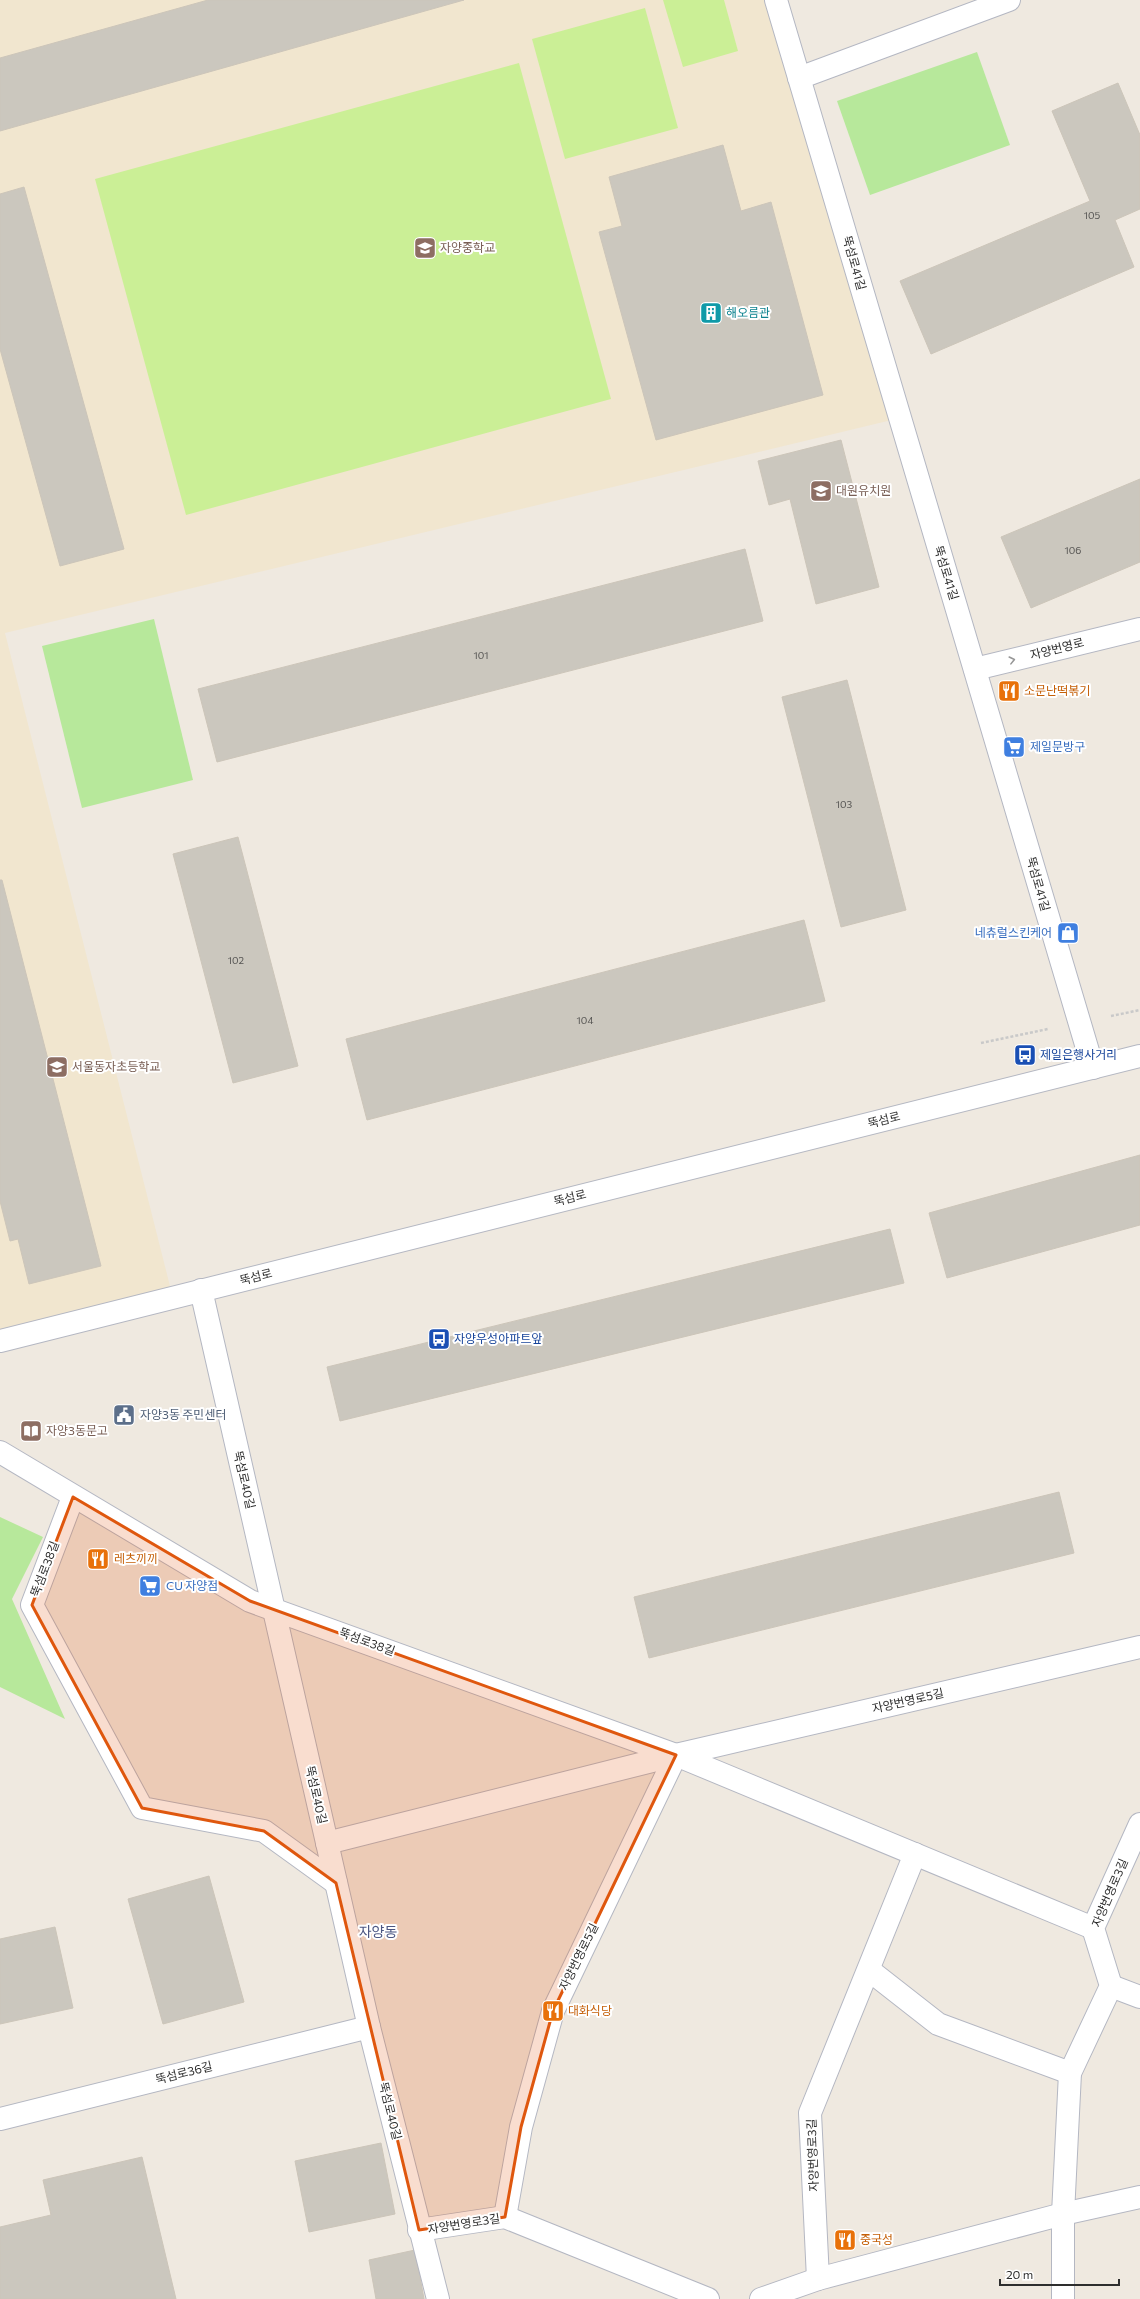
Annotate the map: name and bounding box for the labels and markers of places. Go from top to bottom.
school or university icon: 자양중학교 [412,235,438,261]
place label: 자양중학교 [440,240,495,254]
building icon: 해오름관 [698,300,724,326]
place label: 해오름관 [726,305,770,319]
school or university icon: 대원유치원 [808,478,834,504]
place label: 대원유치원 [836,483,891,497]
restaurant icon: 소문난떡볶기 [996,678,1022,704]
place label: 소문난떡볶기 [1024,683,1090,697]
supermarket icon: 제일문방구 [1001,734,1027,760]
place label: 제일문방구 [1030,739,1085,753]
shop icon: 네츄럴스킨케어 [1055,920,1081,946]
place label: 네츄럴스킨케어 [975,925,1052,939]
bus stop icon: 제일은행사거리 [1012,1042,1038,1068]
place label: 제일은행사거리 [1040,1047,1117,1061]
school or university icon: 서울동자초등학교 [44,1054,70,1080]
place label: 서울동자초등학교 [72,1059,160,1073]
bus stop icon: 자양우성아파트앞 [426,1326,452,1352]
place label: 자양우성아파트앞 [454,1331,542,1345]
public building icon: 자양3동 주민센터 [111,1402,137,1428]
place label: 자양3동 주민센터 [140,1407,226,1421]
library icon: 자양3동문고 [18,1418,44,1444]
place label: 자양3동문고 [46,1423,108,1437]
restaurant icon: 레츠끼끼 [85,1546,111,1572]
place label: 레츠끼끼 [114,1551,158,1565]
supermarket icon: CU 자양점 [137,1573,163,1599]
place label: CU 자양점 [166,1578,218,1592]
restaurant icon: 대화식당 [540,1998,566,2024]
place label: 대화식당 [568,2003,612,2017]
restaurant icon: 중국성 [832,2227,858,2253]
place label: 중국성 [860,2232,893,2246]

